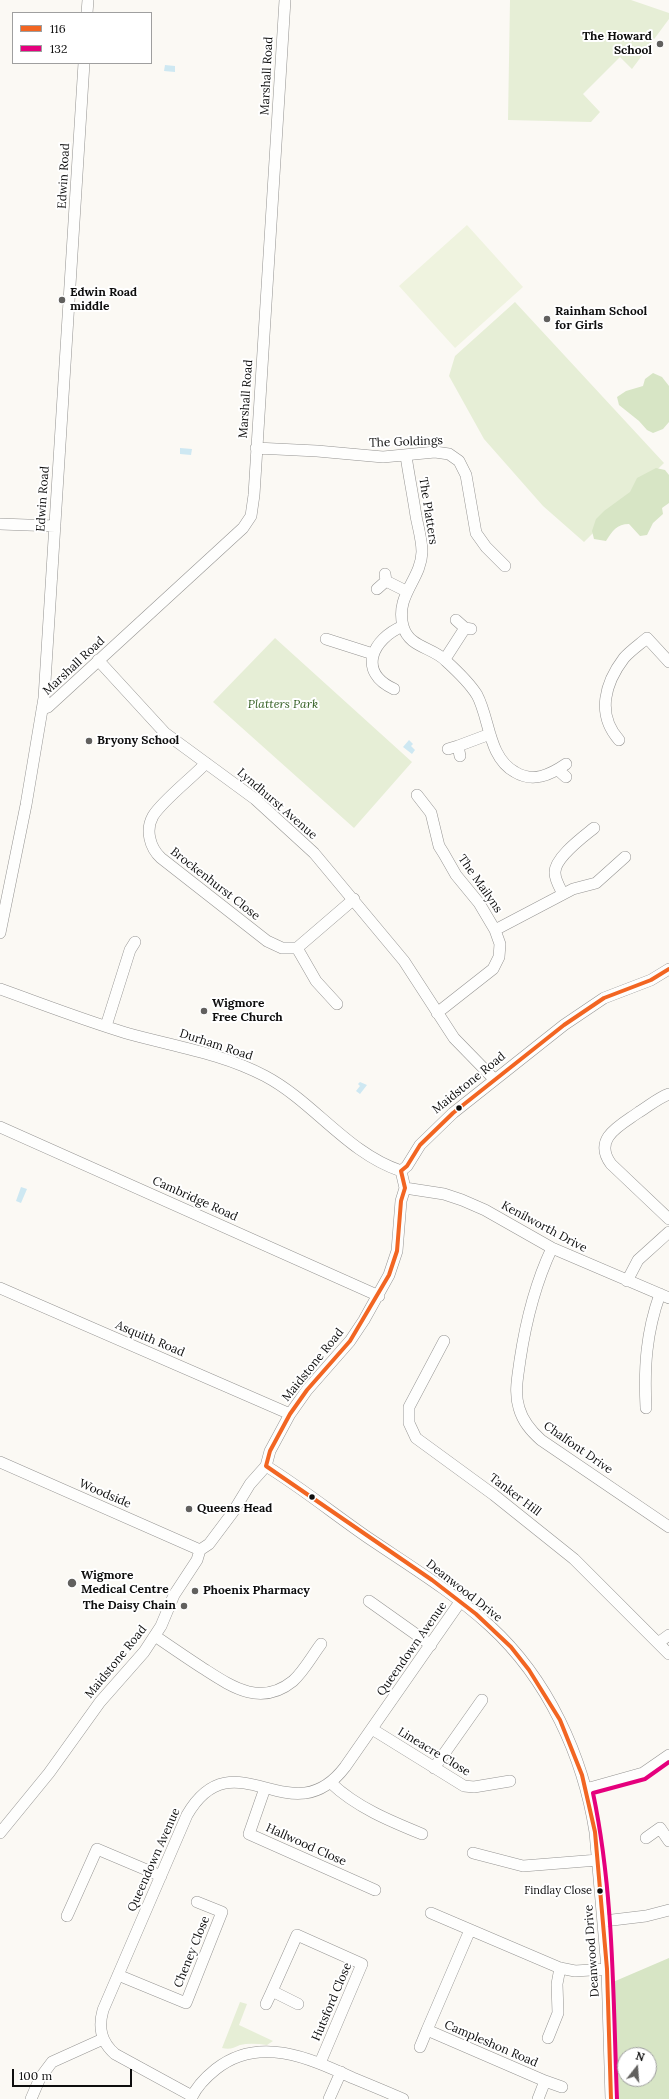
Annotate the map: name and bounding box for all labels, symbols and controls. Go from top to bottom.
legend [12,12,152,64]
text: 116 [50,21,66,36]
place label: The Howard School [582,30,652,58]
street label: Marshall Road [258,36,276,116]
marker: The Howard School [655,39,665,49]
text: 132 [50,41,68,56]
street label: Edwin Road [55,143,73,209]
place label: Edwin Road middle [70,286,137,314]
marker: Edwin Road middle [57,295,67,305]
place label: Rainham School for Girls [555,305,647,333]
marker: Rainham School for Girls [542,314,552,324]
street label: Marshall Road [236,359,256,439]
street label: The Goldings [369,434,443,450]
street label: Edwin Road [34,466,52,532]
street label: The Platters [416,476,440,546]
street label: Marshall Road [40,634,108,698]
park label: Platters Park [248,698,318,712]
place label: Bryony School [97,734,179,748]
marker: Bryony School [84,736,94,746]
street label: Lyndhurst Avenue [234,765,320,843]
street label: Brockenhurst Close [167,845,263,923]
street label: The Mailyns [455,852,505,916]
place label: Wigmore Free Church [212,997,283,1025]
marker: Wigmore Free Church [199,1006,209,1016]
street label: Durham Road [177,1026,255,1064]
street label: Maidstone Road [430,1049,508,1117]
unlabelled marker [454,1103,464,1113]
street label: Cambridge Road [150,1174,240,1224]
street label: Kenilworth Drive [499,1198,589,1256]
street label: Asquith Road [113,1318,187,1360]
street label: Maidstone Road [279,1326,347,1404]
street label: Chalfont Drive [541,1419,615,1477]
street label: Tanker Hill [486,1471,544,1519]
street label: Woodside [77,1477,133,1511]
unlabelled marker [307,1492,317,1502]
place label: Queens Head [197,1502,272,1516]
marker: Queens Head [184,1504,194,1514]
street label: Deanwood Drive [423,1557,505,1625]
place label: Wigmore Medical Centre [81,1569,169,1597]
marker: Wigmore Medical Centre [66,1577,78,1589]
place label: Phoenix Pharmacy [203,1584,310,1598]
marker: Phoenix Pharmacy [190,1586,200,1596]
place label: The Daisy Chain [83,1599,176,1613]
street label: Queendown Avenue [374,1599,450,1699]
marker: The Daisy Chain [179,1601,189,1611]
street label: Maidstone Road [82,1623,150,1701]
street label: Lineacre Close [395,1725,473,1779]
street label: Queendown Avenue [125,1806,183,1914]
street label: Hallwood Close [264,1821,348,1869]
place label: Findlay Close [524,1884,592,1898]
marker: Findlay Close [595,1886,605,1896]
street label: Deanwood Drive [582,1904,602,1998]
street label: Cheney Close [171,1914,213,1990]
street label: Hutsford Close [309,1961,355,2043]
street label: Campleshon Road [442,2018,540,2070]
north arrow [617,2047,657,2087]
text: N [634,2049,646,2064]
scale bar [14,2061,134,2087]
text: 100 m [19,2068,52,2083]

